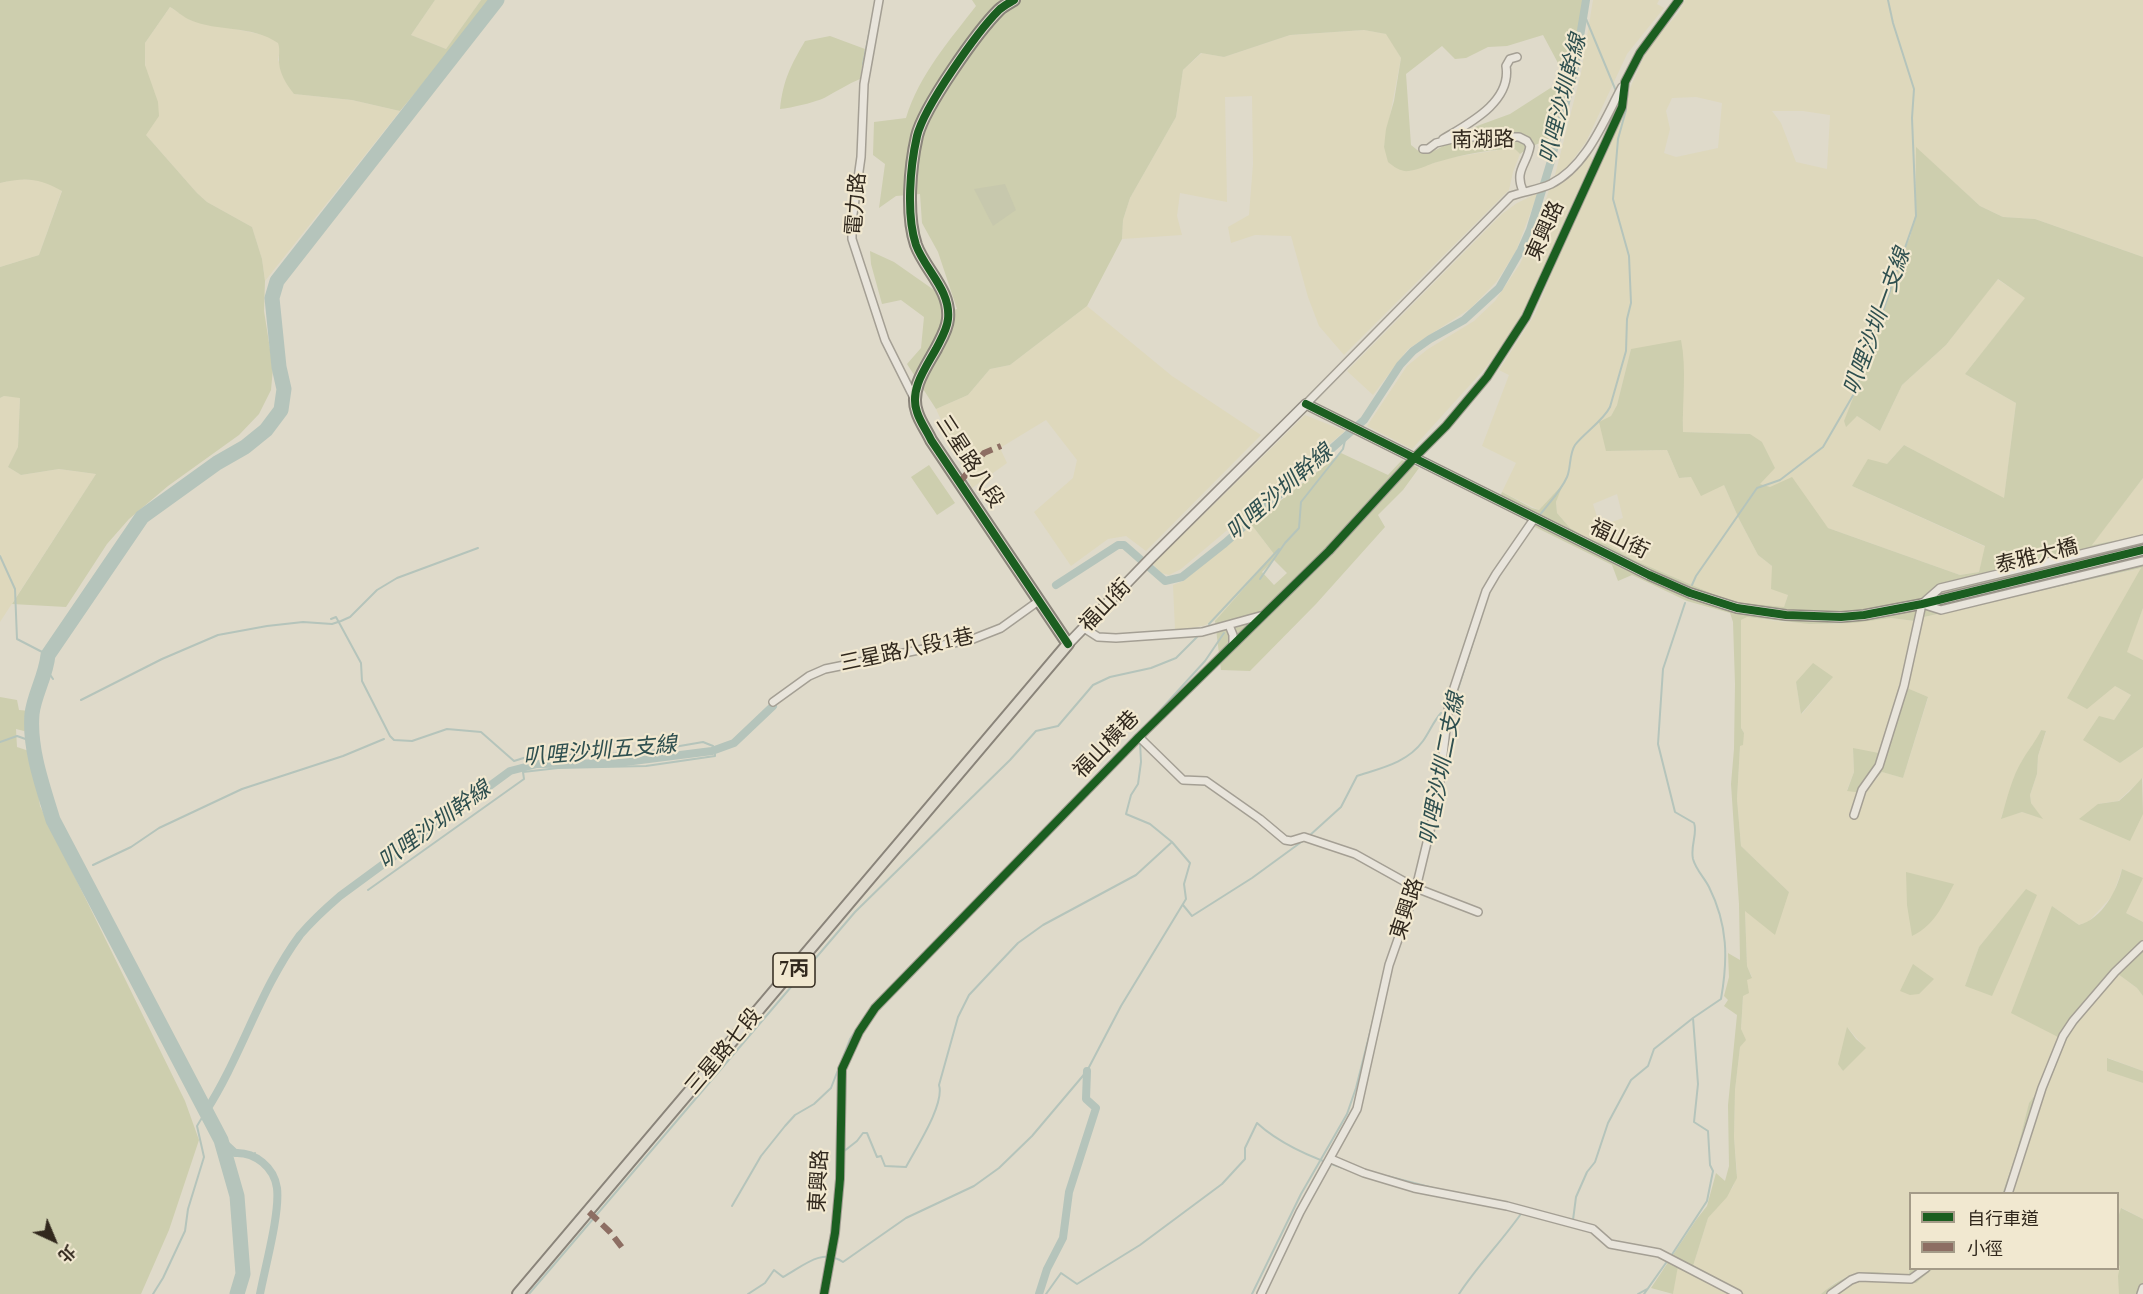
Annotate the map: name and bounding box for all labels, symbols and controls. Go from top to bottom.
water label: 叭哩沙圳幹線 [1535,32,1593,166]
street label: 南湖路 [1451,128,1515,154]
street label: 電力路 [842,172,872,236]
street label: 東興路 [1522,197,1570,265]
water label: 叭哩沙圳一支線 [1839,245,1917,399]
street label: 三星路八段 [930,411,1008,513]
water label: 叭哩沙圳幹線 [1222,440,1338,546]
street label: 福山街 [1585,515,1653,565]
street label: 泰雅大橋 [1993,535,2081,579]
street label: 福山街 [1075,575,1137,637]
street label: 三星路八段1巷 [838,624,976,678]
water label: 叭哩沙圳二支線 [1415,691,1471,847]
street label: 福山橫巷 [1069,706,1145,784]
water label: 叭哩沙圳五支線 [522,732,678,772]
water label: 叭哩沙圳幹線 [374,777,496,875]
street label: 東興路 [1386,875,1430,943]
road number: 7丙 [773,953,815,987]
street label: 三星路七段 [681,1004,767,1100]
street label: 東興路 [806,1149,834,1213]
legend [1909,1192,2119,1270]
text: 自行車道 [1967,1209,2039,1229]
north arrow [24,1210,84,1270]
text: 小徑 [1967,1239,2003,1259]
text: 北 [55,1242,79,1265]

